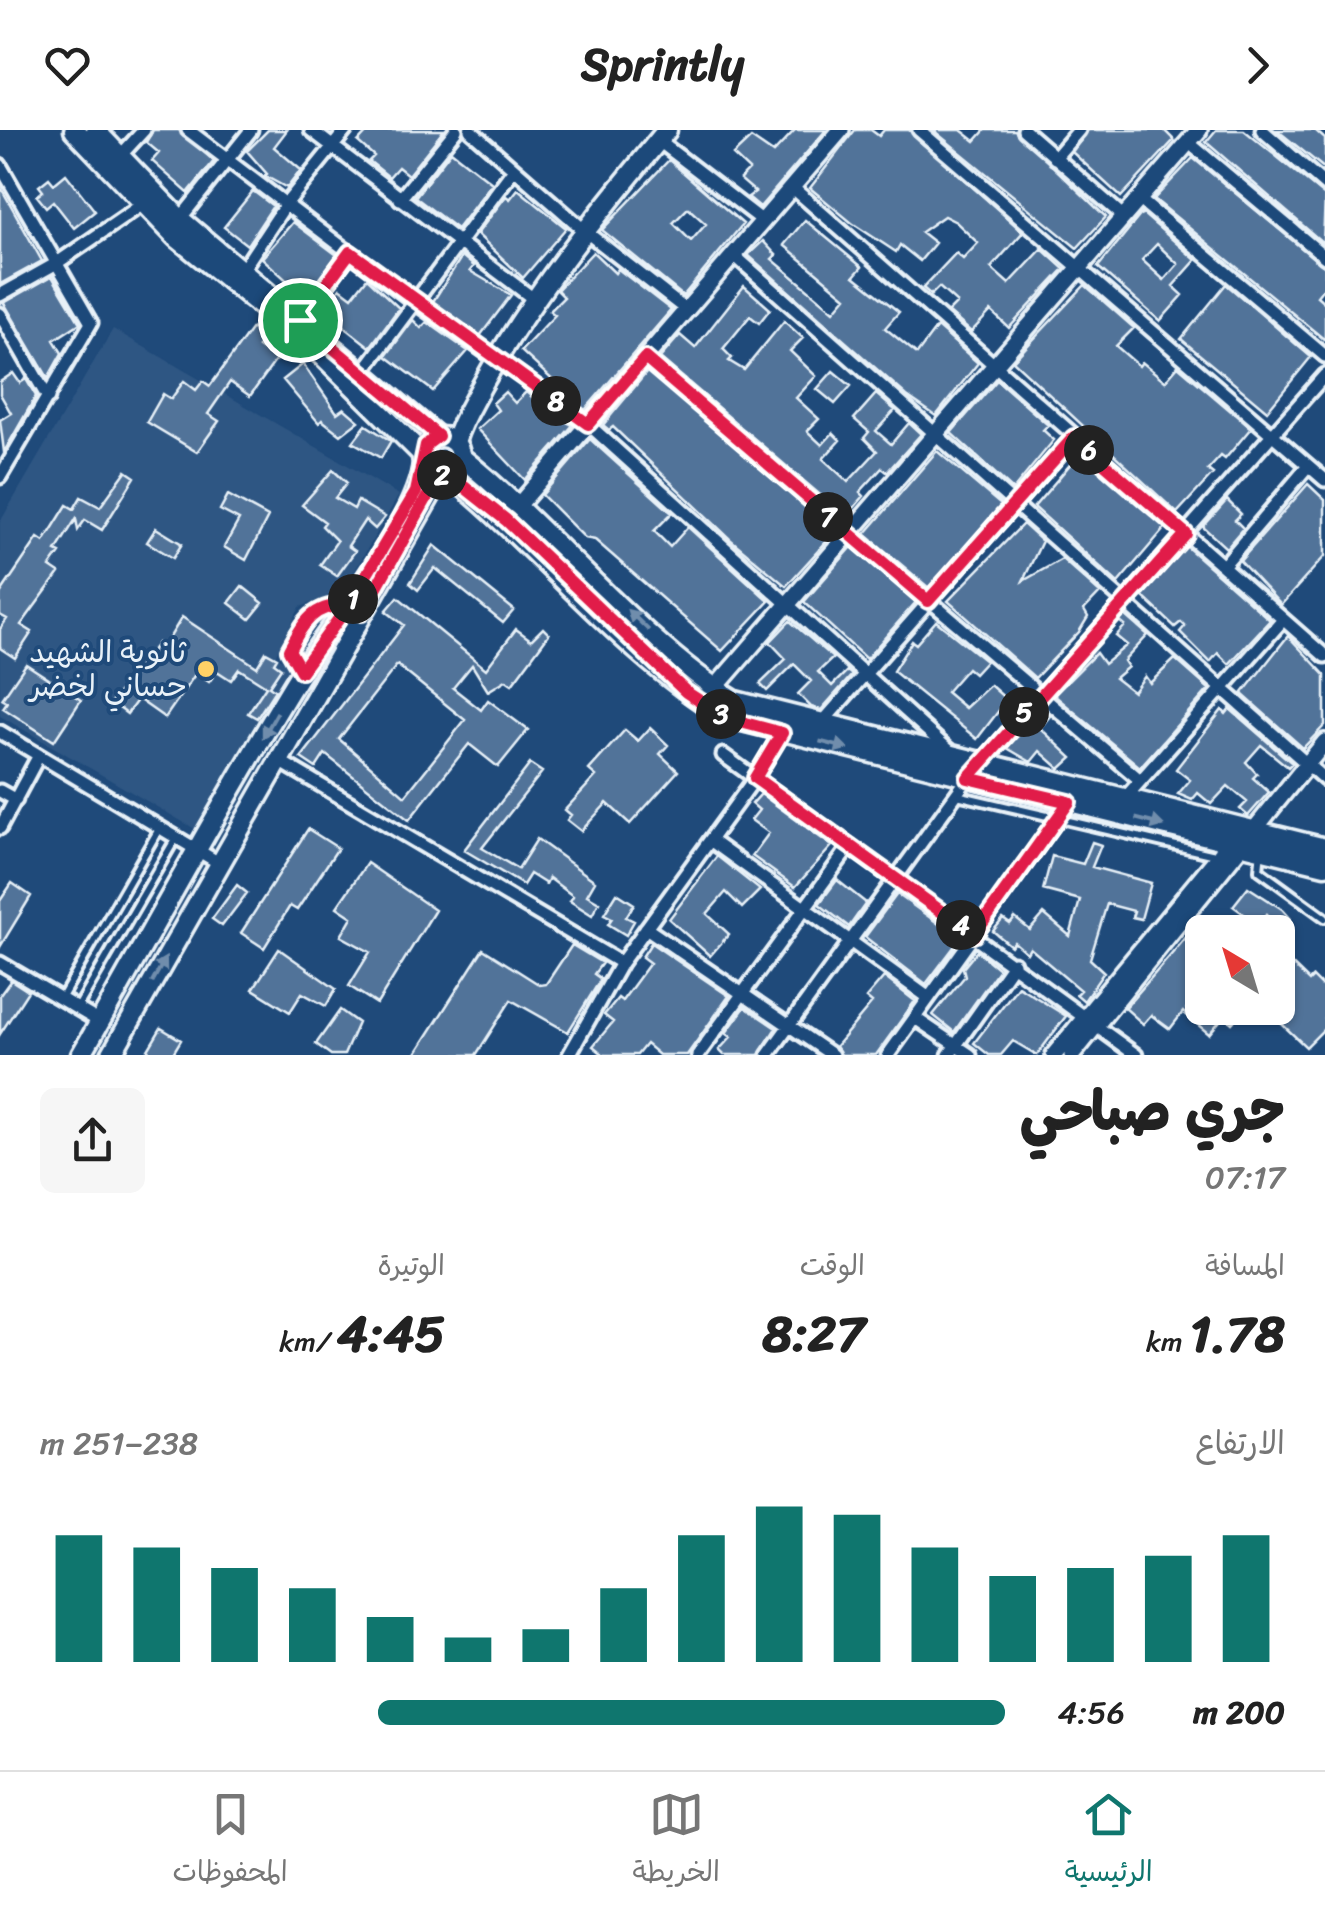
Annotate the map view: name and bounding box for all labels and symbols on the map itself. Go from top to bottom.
pin [258,278,343,363]
pin: 8 [531,376,581,426]
pin: 6 [1064,425,1114,475]
pin: 2 [417,450,467,500]
pin: 7 [803,492,853,542]
pin: 1 [328,574,378,624]
one-way arrow [626,609,650,632]
place label: ثانوية الشهيد حساني لخضر [26,625,187,713]
marker: ثانوية الشهيد حساني لخضر [195,658,217,680]
pin: 5 [999,687,1049,737]
pin: 3 [696,689,746,739]
one-way arrow [262,711,279,739]
one-way arrow [819,738,850,753]
one-way arrow [1135,815,1166,830]
pin: 4 [936,900,986,950]
north arrow [1185,915,1295,1025]
one-way arrow [149,956,167,984]

